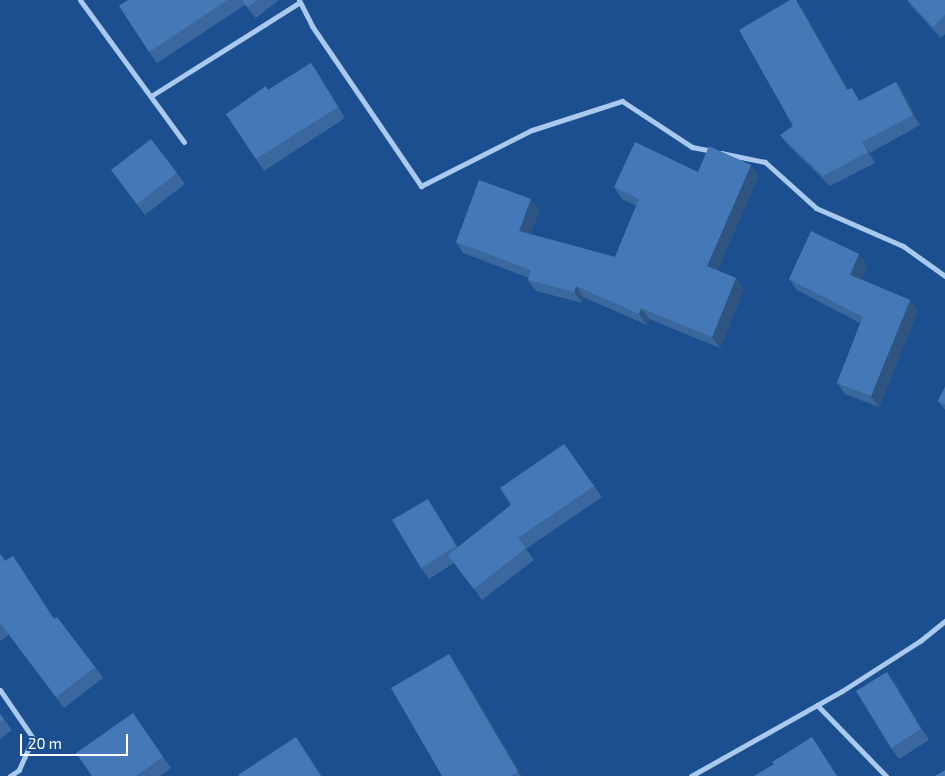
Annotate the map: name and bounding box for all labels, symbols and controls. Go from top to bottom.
scale bar [22,724,130,756]
text: 20 m [28,734,62,752]

